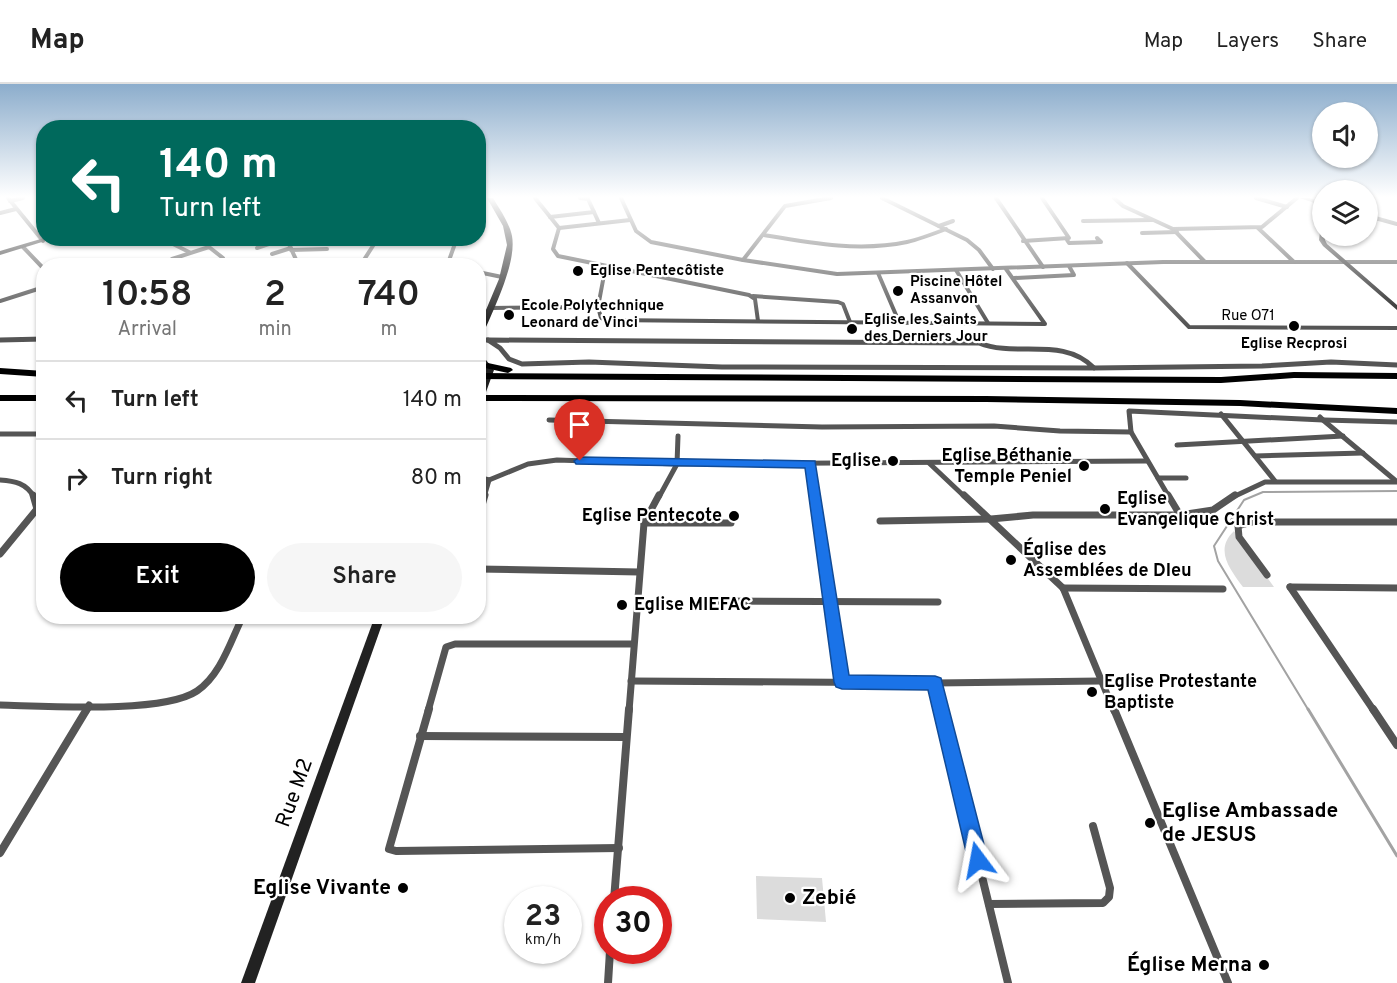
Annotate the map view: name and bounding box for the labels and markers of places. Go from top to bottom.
place label: Eglise Pentecôtiste [590,262,724,281]
marker: Eglise Pentecôtiste [571,264,585,278]
place label: Piscine Hôtel Assanvon [910,273,1002,309]
marker: Piscine Hôtel Assanvon [891,284,905,298]
place label: Ecole Polytechnique Leonard de Vinci [521,297,664,333]
marker: Ecole Polytechnique Leonard de Vinci [502,308,516,322]
place label: Eglise les Saints des Derniers Jour [864,311,988,347]
marker: Eglise Recprosi [1287,319,1301,333]
marker: Eglise les Saints des Derniers Jour [845,322,859,336]
place label: Eglise Recprosi [1241,335,1347,354]
pin [554,399,605,461]
place label: Eglise Béthanie Temple Peniel [942,445,1072,489]
place label: Eglise [831,450,881,473]
marker: Eglise [886,454,900,468]
marker: Eglise Béthanie Temple Peniel [1077,459,1091,473]
place label: Eglise Evangelique Christ [1117,488,1274,532]
marker: Eglise Evangelique Christ [1098,502,1112,516]
place label: Eglise Pentecote [582,505,722,528]
marker: Eglise Pentecote [727,509,741,523]
place label: Église des Assemblées de DIeu [1023,537,1192,583]
marker: Église des Assemblées de DIeu [1004,553,1018,567]
place label: Eglise MIEFAC [634,594,751,617]
marker: Eglise MIEFAC [615,598,629,612]
place label: Eglise Protestante Baptiste [1104,671,1257,715]
marker: Eglise Protestante Baptiste [1085,685,1099,699]
place label: Eglise Ambassade de JESUS [1162,798,1338,849]
marker: Eglise Ambassade de JESUS [1143,816,1157,830]
place label: Eglise Vivante [253,875,391,902]
marker: Eglise Vivante [396,881,410,895]
place label: Zebié [802,885,856,912]
marker: Zebié [783,891,797,905]
place label: Église Merna [1127,951,1252,979]
marker: Église Merna [1257,958,1271,972]

